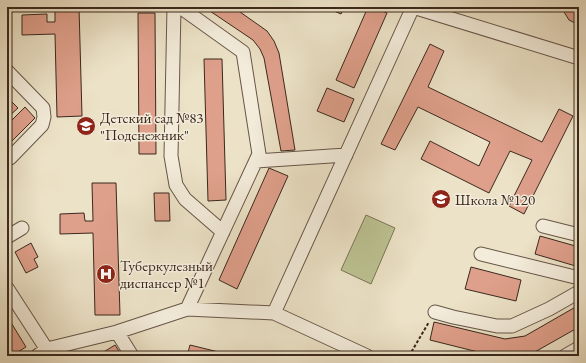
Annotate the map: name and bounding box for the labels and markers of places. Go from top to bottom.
place label: Детский сад №83 "Подснежник" [100,108,204,144]
school or university icon: Детский сад №83 "Подснежник" [75,115,97,137]
school or university icon: Школа №120 [430,188,452,210]
place label: Школа №120 [455,190,535,209]
place label: Туберкулезный диспансер №1 [120,256,213,292]
hospital icon: Туберкулезный диспансер №1 [95,263,117,285]

